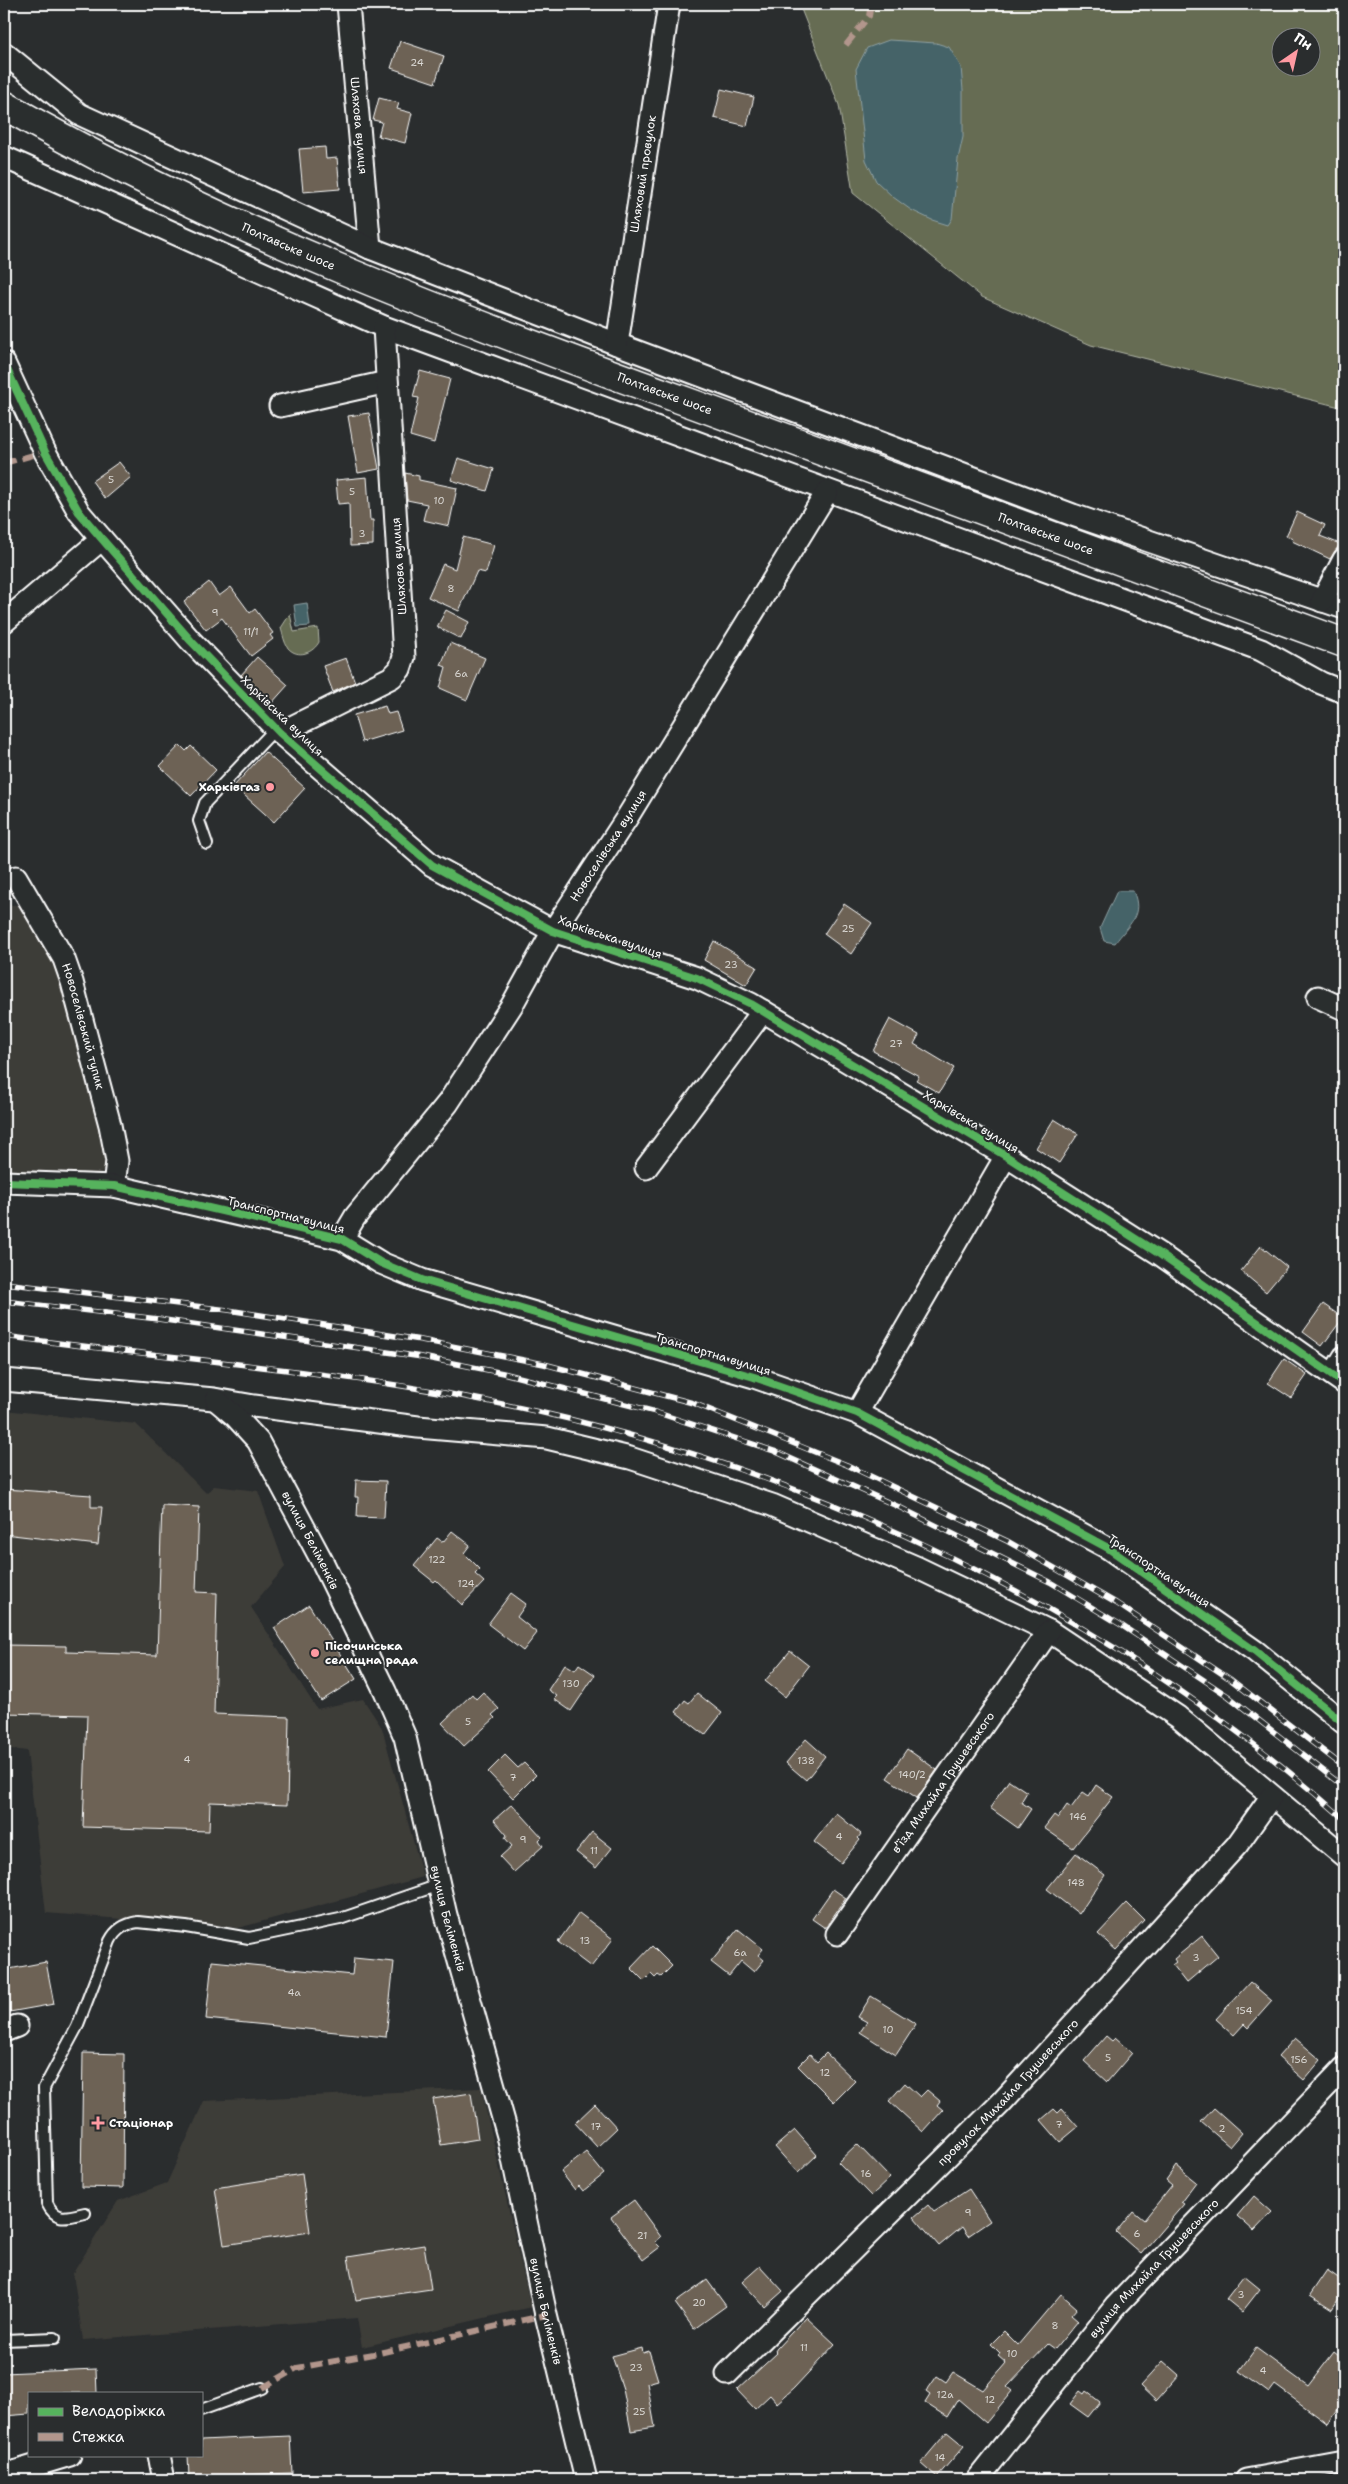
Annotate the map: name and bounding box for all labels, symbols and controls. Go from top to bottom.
north arrow [1270,28,1320,78]
text: Пн [1291,29,1316,54]
house number: 24 [410,56,424,69]
street label: Шляхова вулиця [347,76,371,175]
street label: Шляховий провулок [626,114,660,234]
street label: Полтавське шосе [239,219,338,274]
street label: Полтавське шосе [615,369,715,418]
house number: 5 [108,473,114,486]
house number: 5 [349,485,355,498]
house number: 10 [434,494,444,507]
street label: Полтавське шосе [996,509,1096,559]
street label: Шляхова вулиця [388,517,410,615]
house number: 3 [359,527,366,540]
house number: 8 [448,582,455,595]
house number: 9 [212,606,219,619]
house number: 11/1 [243,625,259,638]
house number: 6а [454,667,468,680]
street label: Харківська вулиця [237,672,327,760]
place label: Харківгаз [199,779,261,795]
marker: Харківгаз [264,781,276,793]
street label: Новоселівська вулиця [566,787,650,905]
street label: Харківська вулиця [556,912,664,962]
house number: 25 [842,922,854,935]
house number: 23 [724,958,738,971]
street label: Новоселівський тупик [58,961,108,1092]
house number: 27 [889,1037,903,1050]
street label: Харківська вулиця [920,1087,1022,1157]
street label: Транспортна вулиця [226,1193,346,1237]
street label: Транспортна вулиця [653,1329,773,1379]
street label: вулиця Беліменків [278,1488,343,1592]
street label: Транспортна вулиця [1105,1531,1213,1611]
house number: 122 [428,1553,446,1566]
house number: 124 [457,1577,475,1590]
place label: Пісочинська селищна рада [325,1638,419,1668]
marker: Пісочинська селищна рада [309,1647,321,1659]
house number: 130 [562,1677,580,1690]
street label: в’їзд Михайла Грушевського [888,1709,998,1856]
house number: 5 [465,1715,471,1728]
house number: 4 [184,1753,191,1766]
house number: 138 [797,1754,815,1767]
house number: 140/2 [898,1768,926,1781]
house number: 7 [510,1771,517,1784]
house number: 146 [1069,1810,1087,1823]
house number: 4 [836,1830,843,1843]
house number: 9 [520,1833,527,1846]
house number: 11 [590,1844,598,1857]
street label: вулиця Беліменків [427,1864,470,1974]
house number: 148 [1067,1876,1085,1889]
house number: 13 [580,1934,590,1947]
house number: 6а [733,1946,747,1959]
house number: 3 [1193,1951,1200,1964]
house number: 4а [287,1986,301,1999]
house number: 154 [1236,2004,1252,2017]
street label: провулок Михайла Грушевського [934,2015,1082,2169]
house number: 10 [883,2023,893,2036]
house number: 5 [1105,2051,1111,2064]
house number: 156 [1291,2053,1307,2066]
house number: 12 [820,2066,830,2079]
place label: Стаціонар [109,2115,173,2131]
marker: Стаціонар [91,2116,105,2130]
house number: 7 [1056,2118,1063,2131]
house number: 17 [591,2120,601,2133]
house number: 2 [1219,2122,1226,2135]
house number: 16 [861,2167,871,2180]
street label: вулиця Михайла Грушевського [1085,2195,1223,2341]
house number: 9 [965,2206,972,2219]
house number: 6 [1134,2227,1141,2240]
house number: 21 [637,2229,647,2242]
street label: вулиця Беліменків [526,2256,566,2366]
house number: 3 [1238,2288,1245,2301]
house number: 20 [692,2296,706,2309]
house number: 8 [1052,2319,1059,2332]
house number: 11 [800,2341,808,2354]
house number: 10 [1007,2347,1017,2360]
house number: 23 [629,2361,643,2374]
house number: 4 [1260,2364,1267,2377]
house number: 12а [937,2388,954,2401]
legend [28,2392,202,2456]
house number: 12 [985,2393,995,2406]
text: Велодоріжка [72,2401,166,2421]
house number: 25 [633,2405,645,2418]
text: Стежка [72,2427,125,2447]
house number: 14 [935,2451,945,2464]

